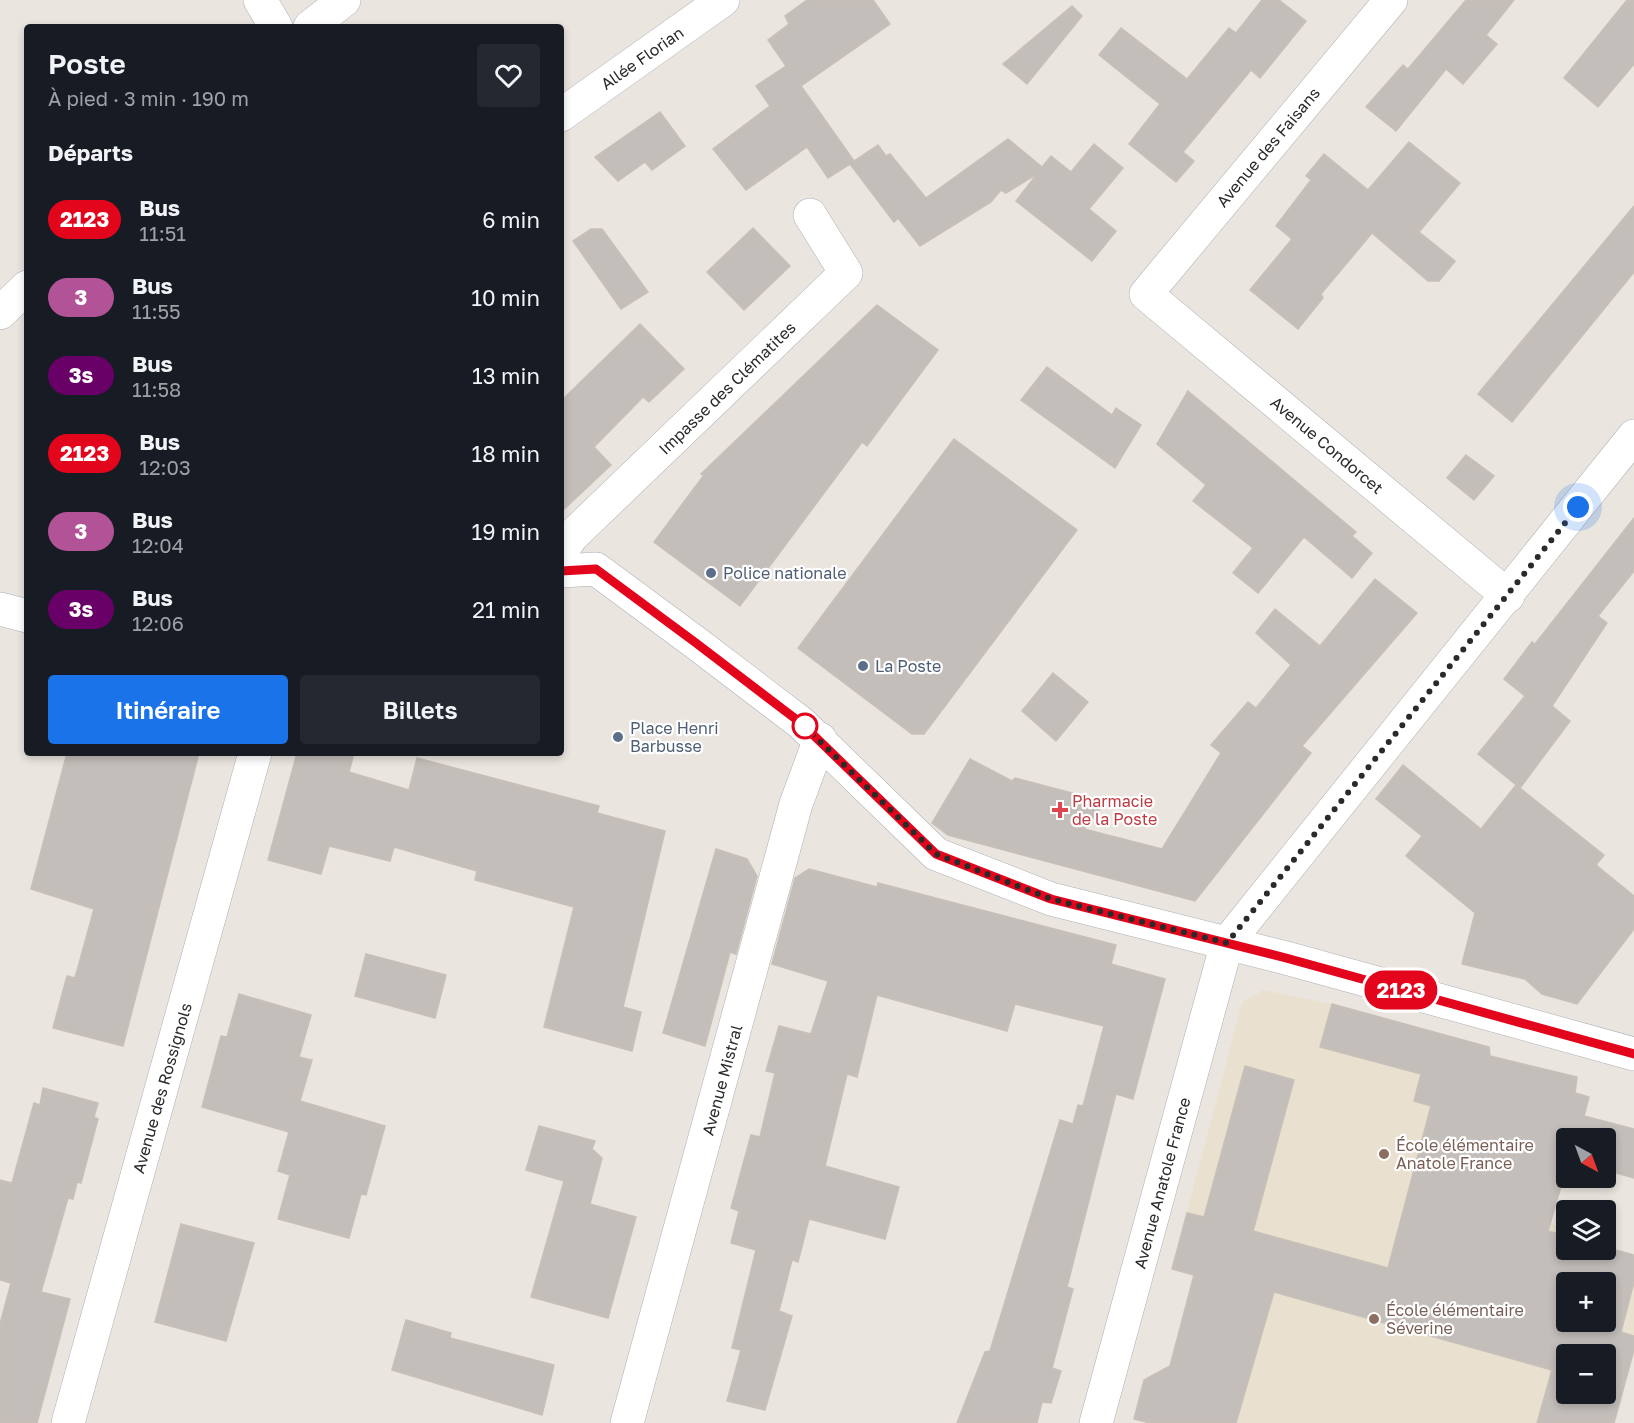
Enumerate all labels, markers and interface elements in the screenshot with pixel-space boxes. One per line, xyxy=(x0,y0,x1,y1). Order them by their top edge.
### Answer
street label: Allée Florian xyxy=(597,22,687,94)
button: heart xyxy=(477,44,540,107)
text: Poste xyxy=(48,47,126,80)
street label: Avenue des Faisans xyxy=(1212,83,1324,211)
text: À pied · 3 min · 190 m xyxy=(48,86,249,110)
text: Départs xyxy=(48,139,133,166)
text: Bus xyxy=(139,194,180,221)
text: 2123 xyxy=(60,206,109,232)
text: 6 min xyxy=(482,206,540,233)
text: 11:51 xyxy=(139,221,186,245)
text: Bus xyxy=(132,272,173,299)
text: 3 xyxy=(75,284,87,310)
text: 10 min xyxy=(471,284,540,311)
text: 11:55 xyxy=(132,299,181,323)
street label: Impasse des Clématites xyxy=(654,317,800,459)
text: Bus xyxy=(132,350,173,377)
text: 3s xyxy=(69,362,93,388)
text: 13 min xyxy=(472,362,540,389)
text: 11:58 xyxy=(132,377,181,401)
street label: Avenue Condorcet xyxy=(1267,392,1387,498)
text: Bus xyxy=(139,428,180,455)
text: 2123 xyxy=(60,440,109,466)
text: 18 min xyxy=(472,440,540,467)
text: 12:03 xyxy=(139,455,191,479)
your location xyxy=(1563,492,1593,522)
text: Bus xyxy=(132,506,173,533)
text: 3 xyxy=(75,518,87,544)
text: 19 min xyxy=(472,518,540,545)
text: 12:04 xyxy=(132,533,184,557)
place label: Police nationale xyxy=(723,563,846,583)
marker: Police nationale xyxy=(704,566,718,580)
text: Bus xyxy=(132,584,173,611)
text: 3s xyxy=(69,596,93,622)
text: 21 min xyxy=(472,596,540,623)
text: 12:06 xyxy=(132,611,184,635)
place label: La Poste xyxy=(875,656,941,676)
marker: La Poste xyxy=(856,659,870,673)
button: Itinéraire xyxy=(48,675,288,744)
button: Billets xyxy=(300,675,540,744)
unlabelled marker xyxy=(792,713,818,739)
place label: Place Henri Barbusse xyxy=(630,718,718,756)
marker: Place Henri Barbusse xyxy=(611,730,625,744)
place label: Pharmacie de la Poste xyxy=(1072,791,1157,829)
marker: Pharmacie de la Poste xyxy=(1053,803,1067,817)
line badge: 2123 xyxy=(1359,970,1443,1010)
text: 2123 xyxy=(1376,977,1426,1003)
street label: Avenue des Rossignols xyxy=(128,1000,196,1176)
street label: Avenue Mistral xyxy=(698,1023,746,1137)
street label: Avenue Anatole France xyxy=(1129,1095,1195,1271)
north arrow xyxy=(1556,1128,1616,1188)
map controls xyxy=(1556,1128,1616,1404)
place label: École élémentaire Anatole France xyxy=(1396,1135,1534,1173)
marker: École élémentaire Anatole France xyxy=(1377,1147,1391,1161)
button: layers xyxy=(1556,1200,1616,1260)
button: + xyxy=(1556,1272,1616,1332)
place label: École élémentaire Séverine xyxy=(1386,1300,1524,1338)
marker: École élémentaire Séverine xyxy=(1367,1312,1381,1326)
button: − xyxy=(1556,1344,1616,1404)

